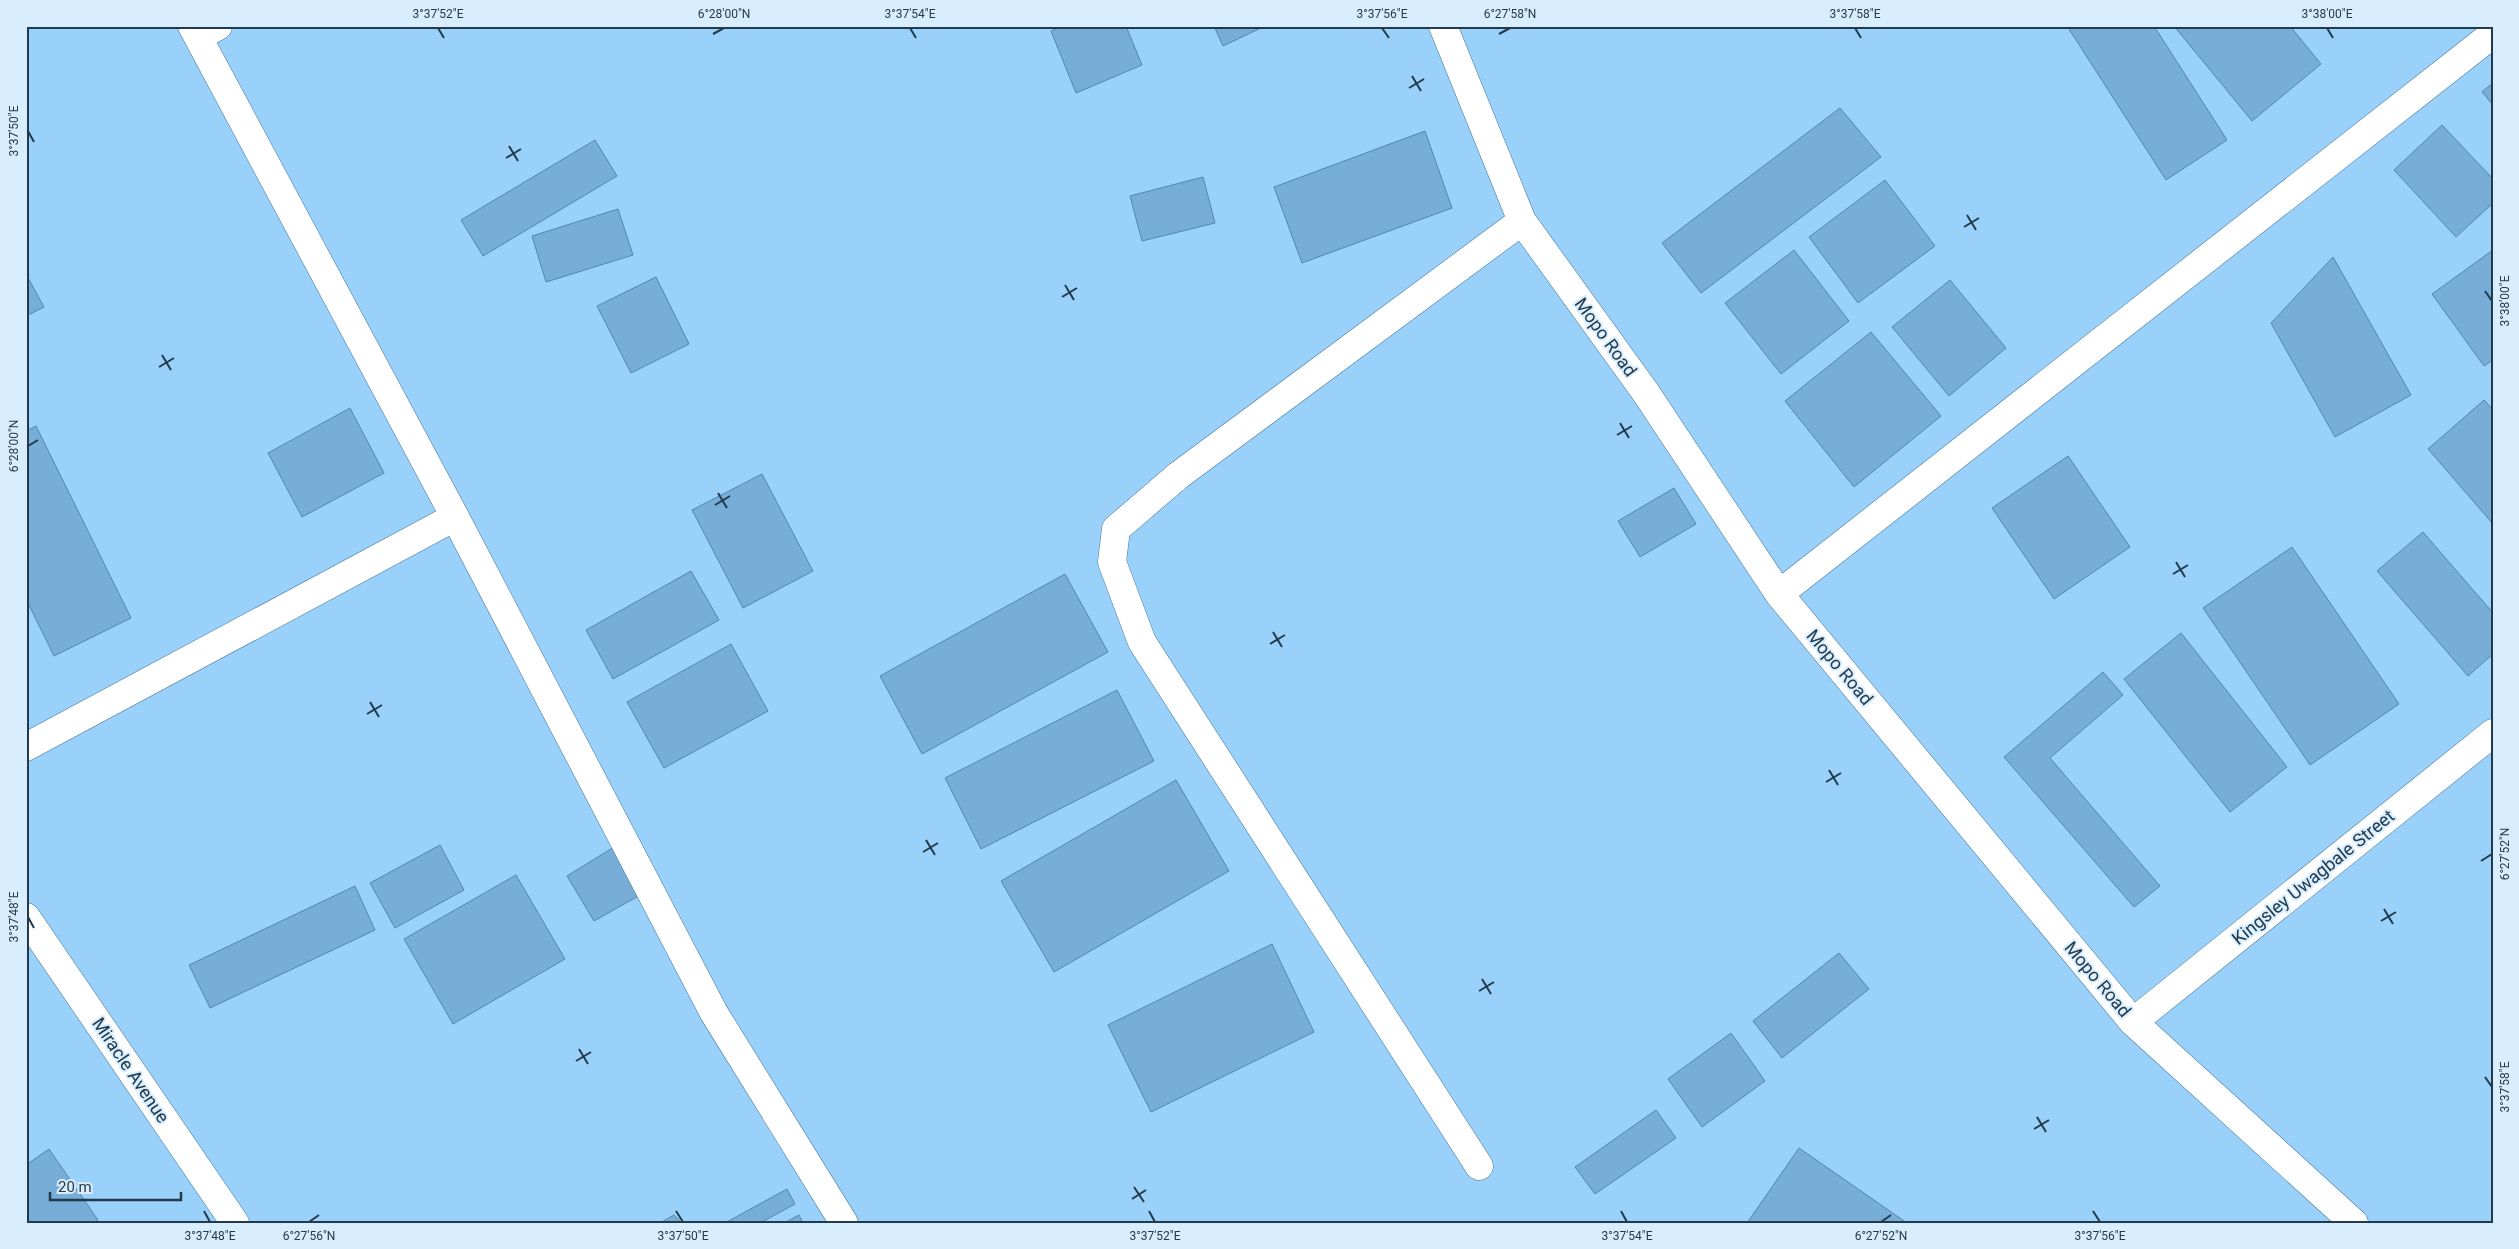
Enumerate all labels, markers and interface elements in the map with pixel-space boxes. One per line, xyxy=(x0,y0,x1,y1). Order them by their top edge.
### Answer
text: 3°37'52"E xyxy=(413,7,464,21)
text: 6°28'00"N xyxy=(698,7,750,21)
text: 3°37'54"E xyxy=(885,7,936,21)
text: 3°37'56"E xyxy=(1357,7,1408,21)
text: 6°27'58"N xyxy=(1484,7,1536,21)
text: 3°37'58"E xyxy=(1830,7,1881,21)
text: 3°38'00"E xyxy=(2302,7,2353,21)
text: 3°37'50"E xyxy=(7,105,21,156)
text: 3°38'00"E xyxy=(2498,275,2512,326)
street label: Mopo Road xyxy=(1570,294,1642,380)
text: 6°28'00"N xyxy=(7,420,21,472)
street label: Mopo Road xyxy=(1802,625,1878,709)
street label: Kingsley Uwagbale Street xyxy=(2228,805,2398,949)
text: 6°27'52"N xyxy=(2498,828,2512,880)
text: 3°37'48"E xyxy=(7,891,21,942)
street label: Mopo Road xyxy=(2060,937,2136,1021)
street label: Miracle Avenue xyxy=(88,1013,174,1127)
text: 3°37'58"E xyxy=(2498,1061,2512,1112)
scale bar xyxy=(50,1169,181,1201)
text: 20 m xyxy=(58,1178,92,1196)
text: 3°37'48"E xyxy=(185,1229,236,1243)
text: 6°27'56"N xyxy=(283,1229,335,1243)
text: 3°37'50"E xyxy=(658,1229,709,1243)
text: 3°37'52"E xyxy=(1130,1229,1181,1243)
text: 3°37'54"E xyxy=(1602,1229,1653,1243)
text: 6°27'52"N xyxy=(1855,1229,1907,1243)
text: 3°37'56"E xyxy=(2075,1229,2126,1243)

